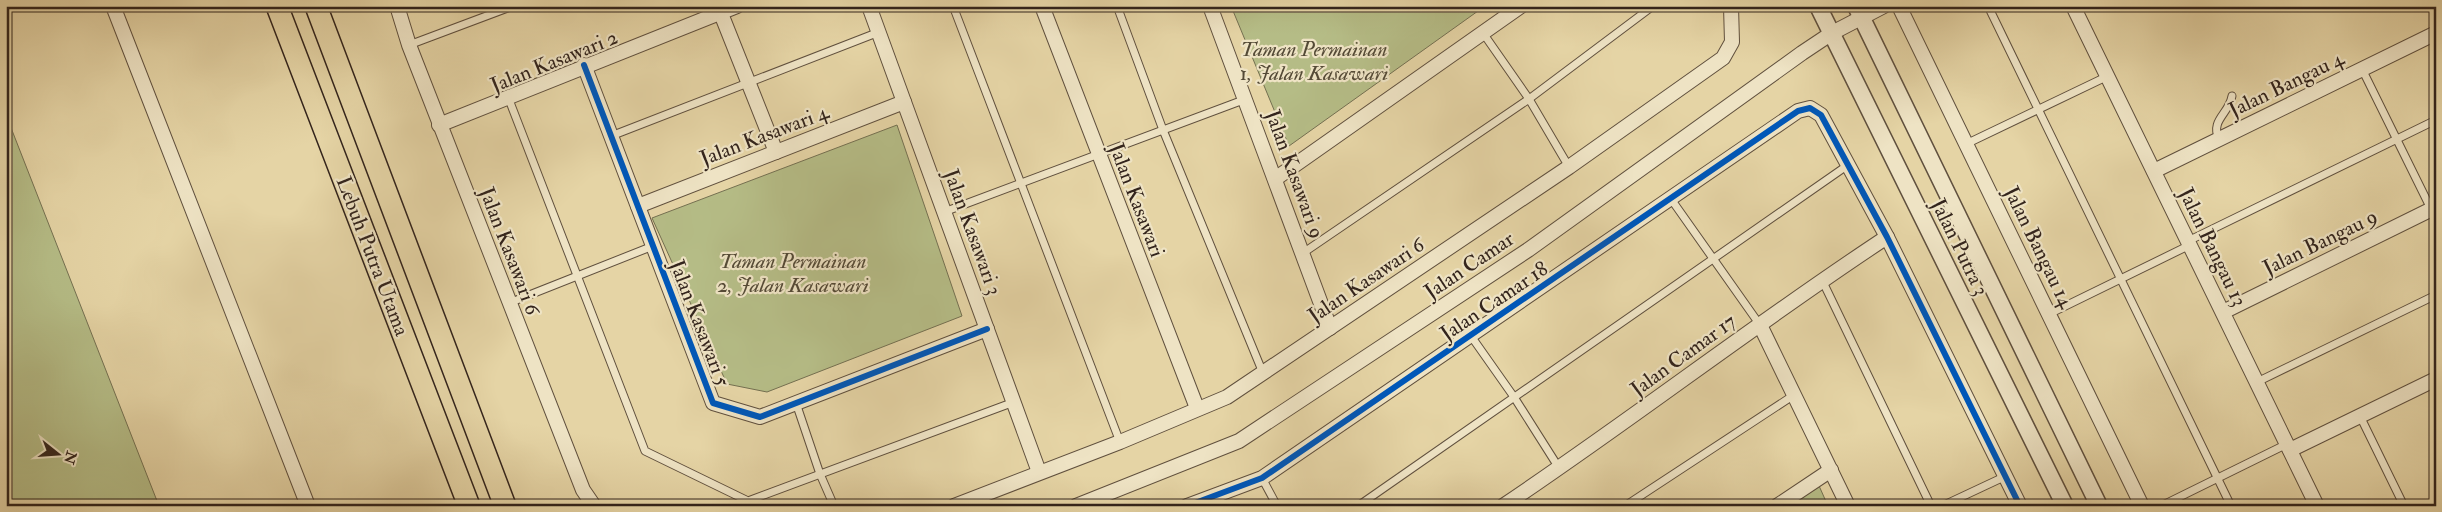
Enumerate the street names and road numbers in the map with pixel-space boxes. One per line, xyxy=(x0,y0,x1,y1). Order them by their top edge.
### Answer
street label: Jalan Kasawari 2 xyxy=(486,24,622,100)
street label: Jalan Bangau 4 xyxy=(2223,44,2350,124)
street label: Jalan Kasawari 4 xyxy=(695,98,834,173)
street label: Jalan Kasawari 9 xyxy=(1258,105,1330,242)
street label: Jalan Kasawari xyxy=(1102,138,1171,261)
street label: Jalan Kasawari 3 xyxy=(937,164,1008,299)
street label: Lebuh Putra Utama xyxy=(330,173,416,340)
street label: Jalan Bangau 14 xyxy=(1997,181,2080,314)
street label: Jalan Kasawari 6 xyxy=(472,182,547,320)
street label: Jalan Bangau 13 xyxy=(2172,182,2253,311)
street label: Jalan Putra 3 xyxy=(1924,193,1995,300)
street label: Jalan Bangau 9 xyxy=(2258,203,2382,282)
street label: Jalan Camar xyxy=(1418,225,1520,306)
street label: Jalan Kasawari 6 xyxy=(1302,231,1431,330)
street label: Jalan Kasawari 5 xyxy=(663,255,736,391)
street label: Jalan Camar 18 xyxy=(1434,255,1554,348)
street label: Jalan Camar 17 xyxy=(1624,308,1742,403)

